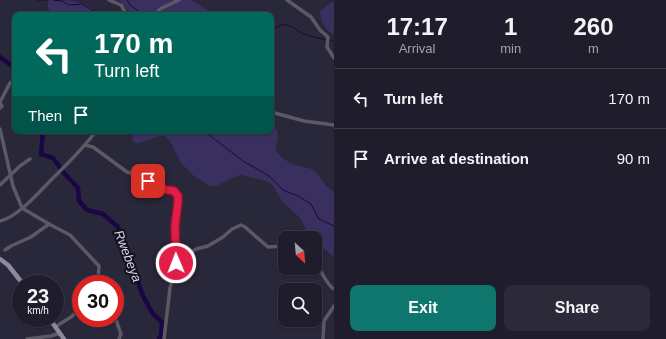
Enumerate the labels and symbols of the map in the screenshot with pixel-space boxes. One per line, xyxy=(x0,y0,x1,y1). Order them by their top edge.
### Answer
pin xyxy=(131,164,165,198)
water label: Rwebeya xyxy=(111,228,145,284)
north arrow xyxy=(278,231,322,275)
position arrow xyxy=(155,242,197,284)
speed limit sign: 30 xyxy=(72,275,124,327)

